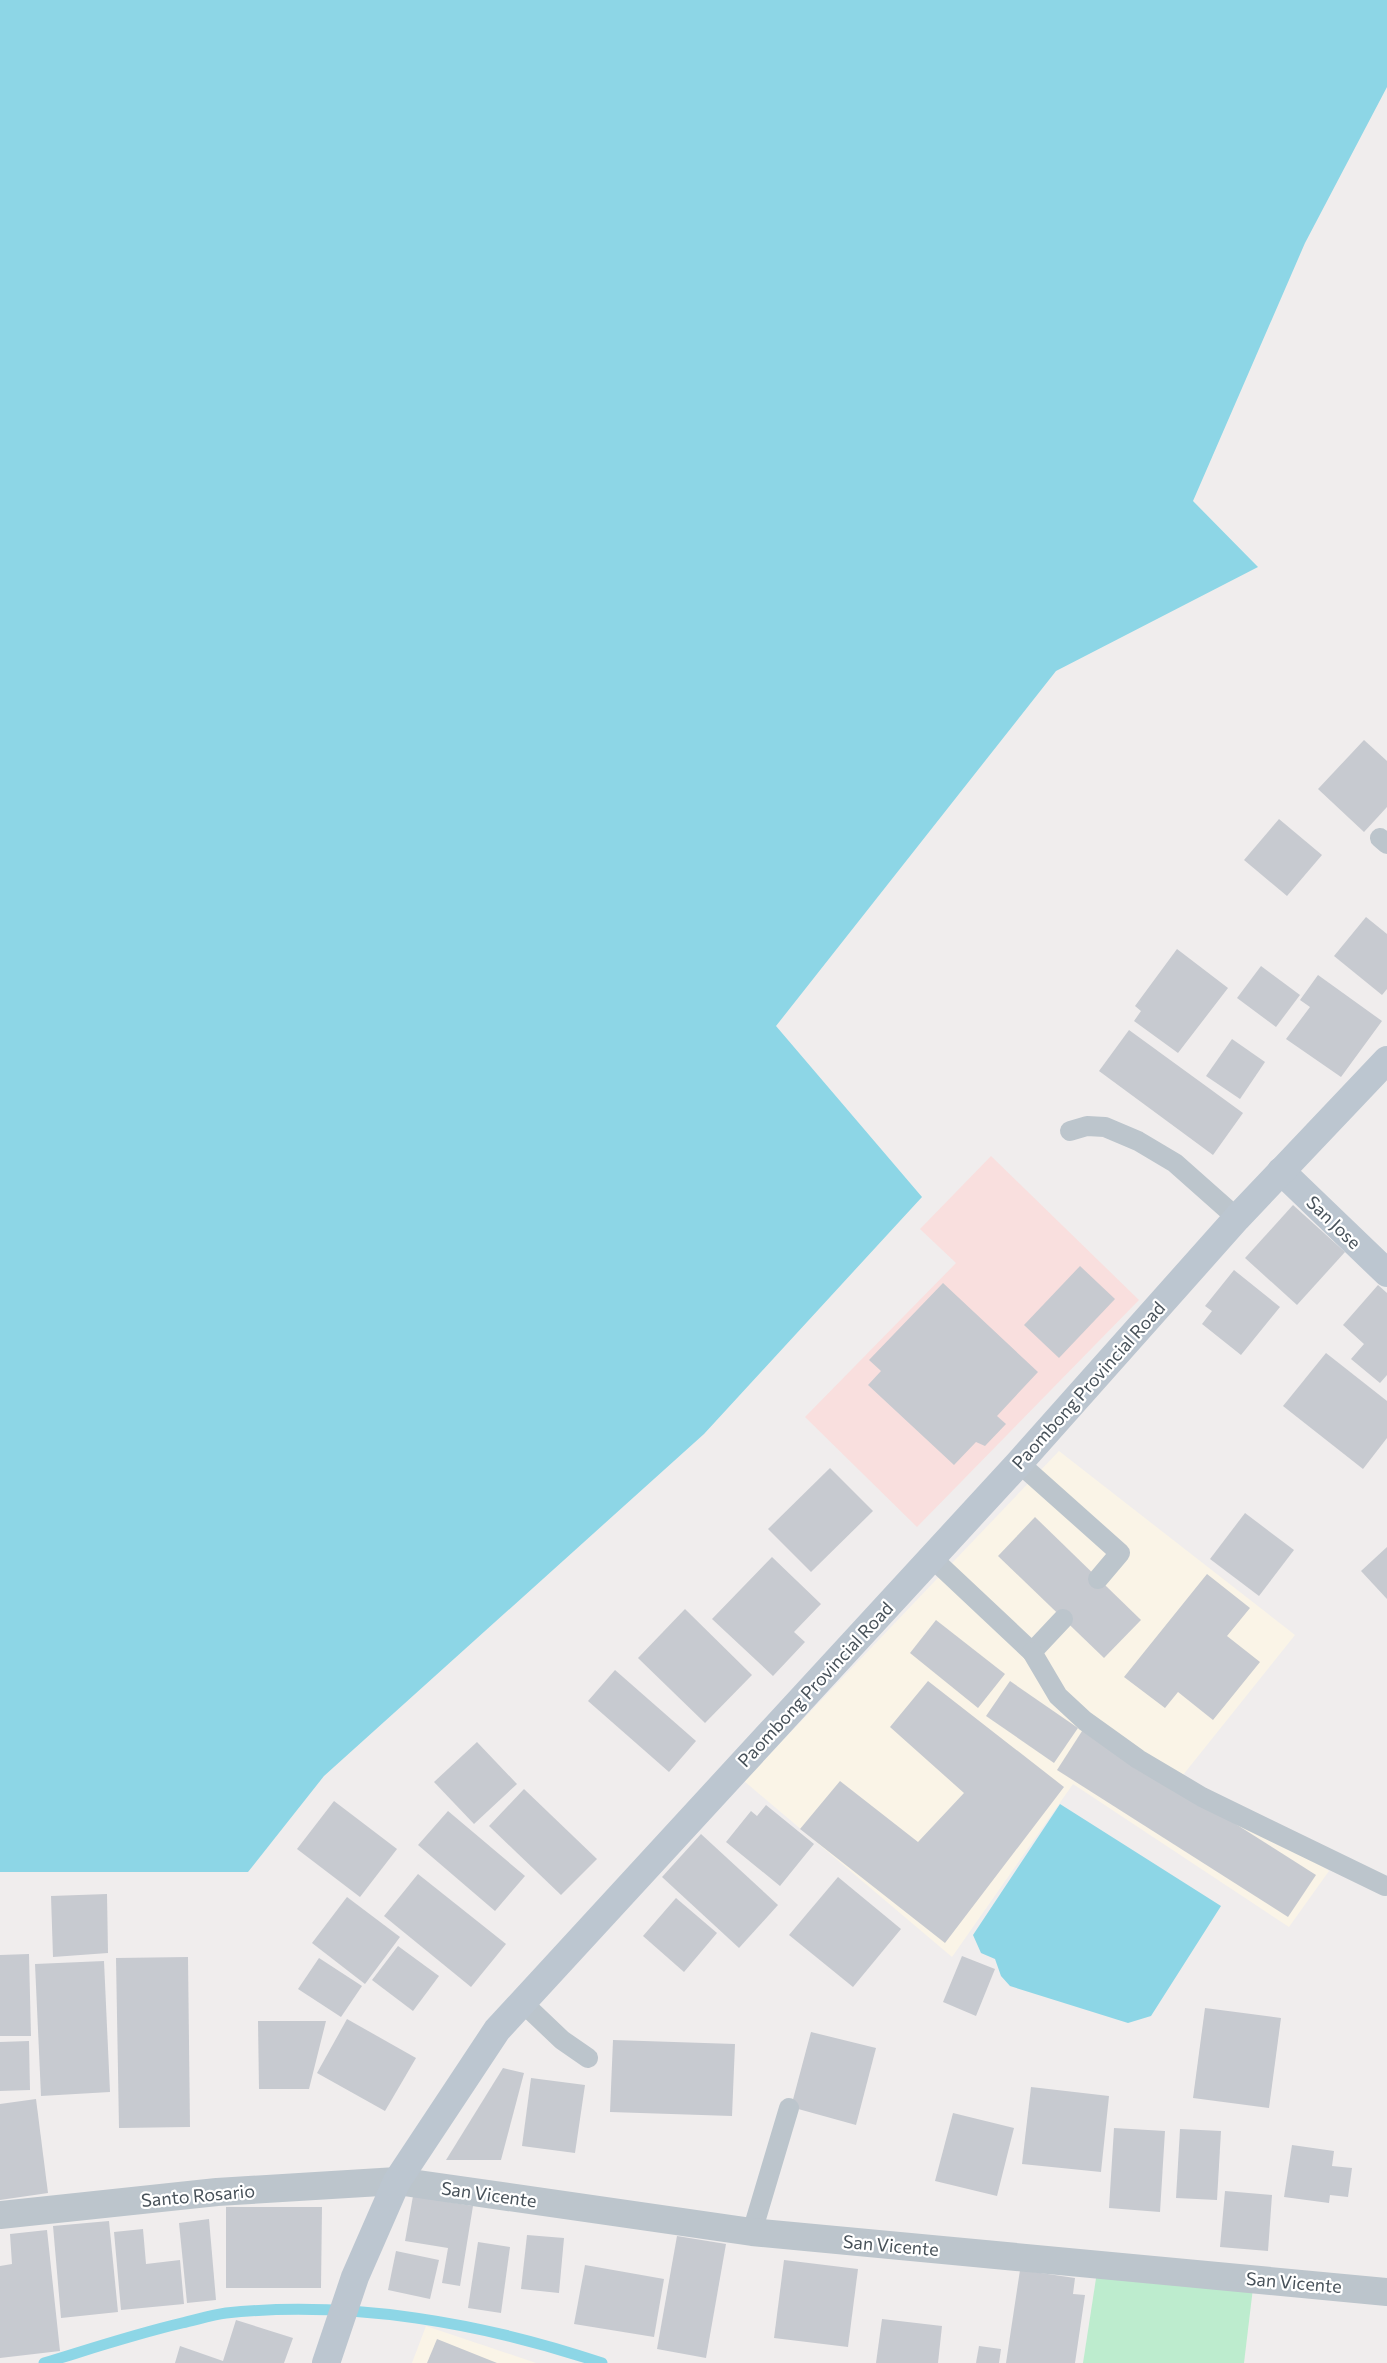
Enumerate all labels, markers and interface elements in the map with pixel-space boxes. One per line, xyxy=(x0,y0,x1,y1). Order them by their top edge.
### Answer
street label: San Jose xyxy=(1302,1191,1366,1253)
street label: Paombong Provincial Road xyxy=(1007,1297,1169,1473)
street label: Paombong Provincial Road xyxy=(733,1597,897,1771)
street label: San Vicente xyxy=(440,2176,538,2212)
street label: Santo Rosario xyxy=(140,2179,256,2211)
street label: San Vicente xyxy=(842,2230,940,2260)
street label: San Vicente xyxy=(1245,2267,1343,2297)

